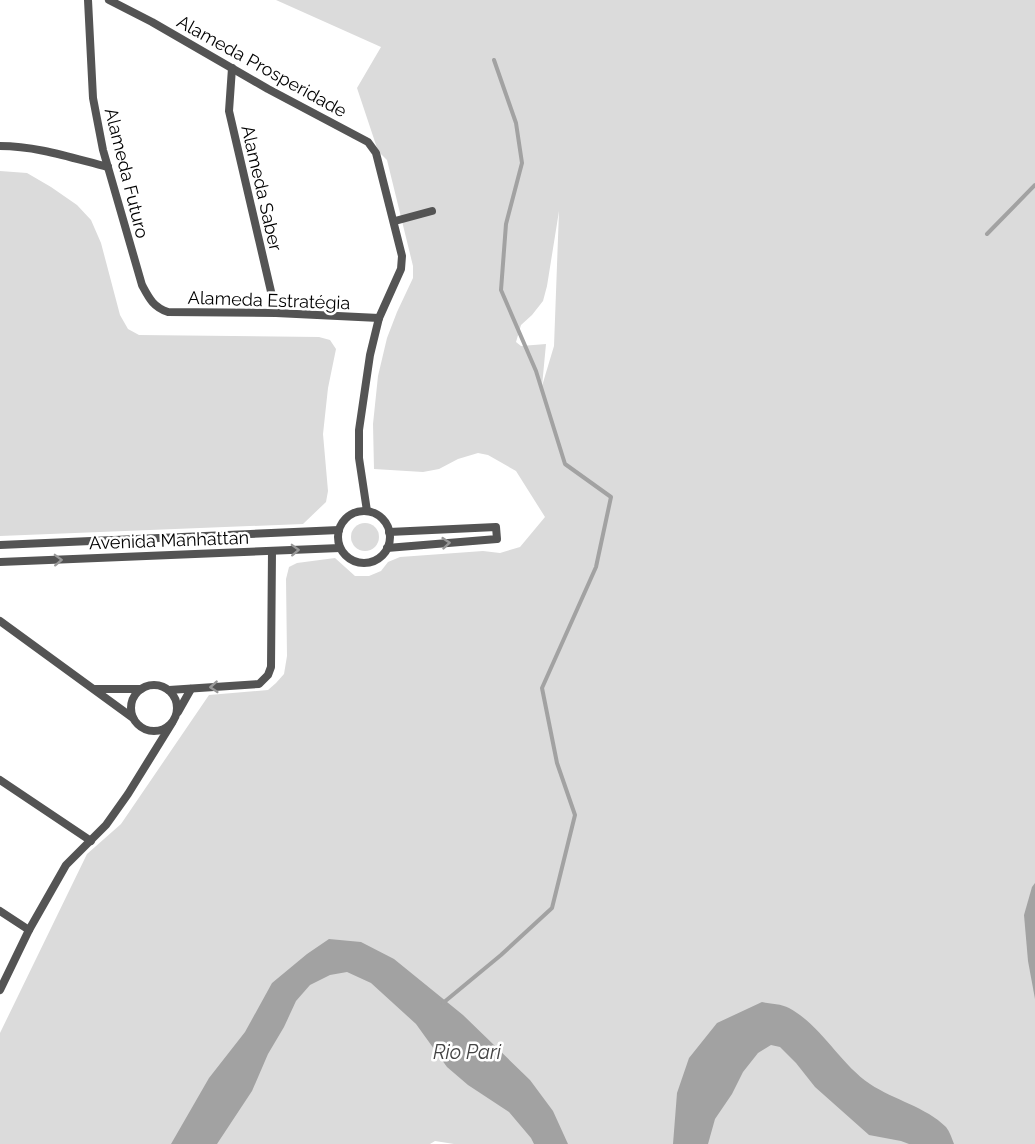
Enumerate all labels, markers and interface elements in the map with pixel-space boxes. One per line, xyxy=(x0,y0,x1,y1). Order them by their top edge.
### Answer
street label: Alameda Prosperidade xyxy=(173,11,351,122)
street label: Alameda Futuro xyxy=(101,106,153,241)
street label: Alameda Saber xyxy=(237,123,287,254)
street label: Alameda Estratégia xyxy=(187,287,351,313)
street label: Avenida Manhattan xyxy=(89,527,249,553)
one-way arrow xyxy=(441,537,450,550)
one-way arrow xyxy=(291,543,300,556)
one-way arrow xyxy=(54,553,63,566)
one-way arrow xyxy=(209,681,218,694)
water label: Rio Pari xyxy=(433,1040,502,1064)

